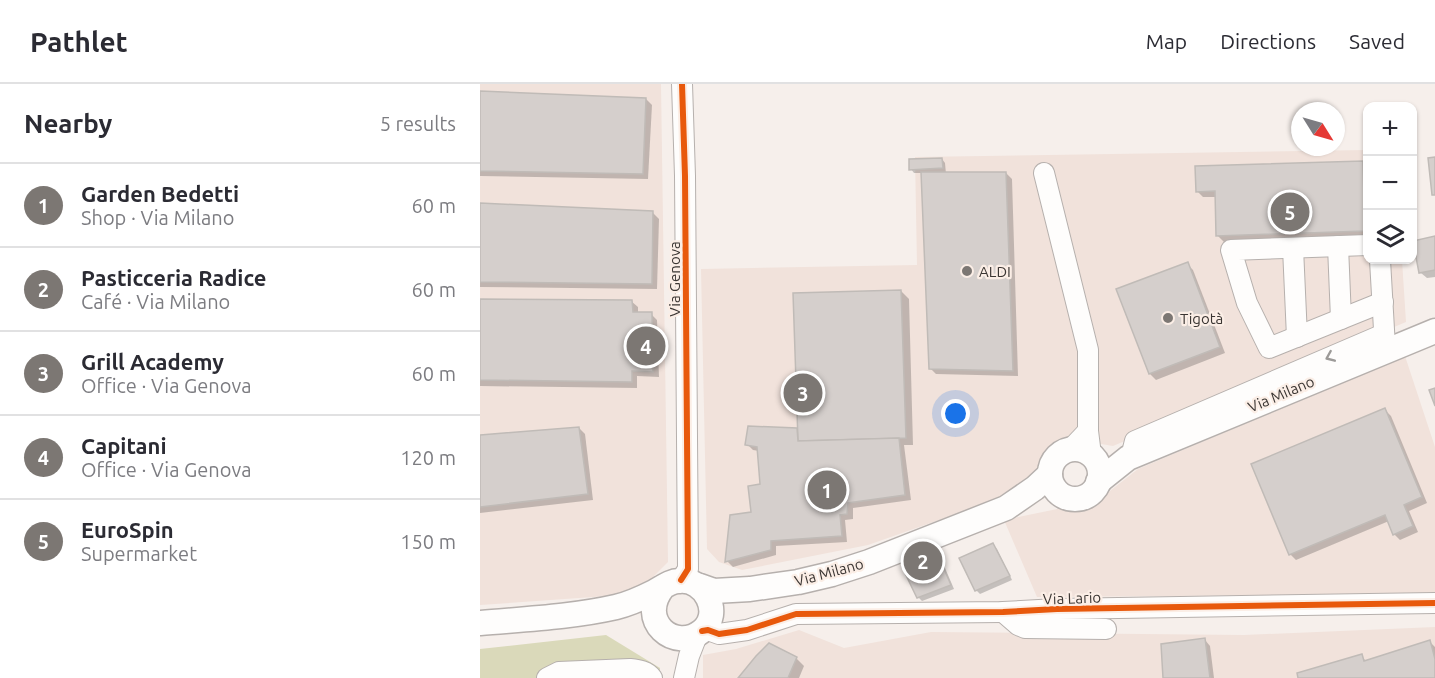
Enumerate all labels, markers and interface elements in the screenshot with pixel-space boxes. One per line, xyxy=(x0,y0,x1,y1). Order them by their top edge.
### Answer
text: Pathlet xyxy=(30,26,128,57)
text: Map xyxy=(1146,29,1187,53)
text: Directions xyxy=(1220,29,1316,53)
text: Saved xyxy=(1349,29,1405,53)
north arrow xyxy=(1291,102,1345,156)
map controls xyxy=(1363,102,1417,264)
button: + xyxy=(1363,102,1417,156)
text: Nearby xyxy=(24,109,112,138)
text: 5 results xyxy=(380,112,456,135)
button: − xyxy=(1363,156,1417,210)
text: Garden Bedetti xyxy=(81,181,239,206)
pin: 5 xyxy=(1270,190,1310,234)
text: 1 xyxy=(38,194,49,217)
text: 60 m xyxy=(412,194,456,217)
text: Shop · Via Milano xyxy=(81,206,234,229)
button: layers xyxy=(1363,210,1417,264)
street label: Via Genova xyxy=(666,241,683,317)
place label: ALDI xyxy=(979,263,1011,280)
marker: ALDI xyxy=(960,264,974,278)
text: Pasticceria Radice xyxy=(81,265,267,290)
text: 2 xyxy=(38,278,49,301)
text: 60 m xyxy=(412,278,456,301)
text: Café · Via Milano xyxy=(81,290,230,313)
place label: Tigotà xyxy=(1180,310,1223,327)
marker: Tigotà xyxy=(1161,311,1175,325)
pin: 4 xyxy=(626,324,666,368)
text: Grill Academy xyxy=(81,349,224,374)
one-way arrow xyxy=(1326,350,1337,362)
text: 3 xyxy=(38,362,49,385)
text: 60 m xyxy=(412,362,456,385)
pin: 3 xyxy=(784,370,822,416)
street label: Via Milano xyxy=(1245,372,1317,416)
text: Office · Via Genova xyxy=(81,374,251,397)
your location xyxy=(941,399,970,428)
text: Capitani xyxy=(81,433,167,458)
text: 4 xyxy=(38,446,49,469)
text: 120 m xyxy=(400,446,456,469)
text: Office · Via Genova xyxy=(81,458,251,481)
pin: 1 xyxy=(808,468,846,512)
text: EuroSpin xyxy=(81,517,174,542)
text: 5 xyxy=(38,530,49,553)
text: 150 m xyxy=(400,530,456,553)
pin: 2 xyxy=(904,538,942,584)
text: Supermarket xyxy=(81,542,197,565)
street label: Via Milano xyxy=(793,555,865,589)
street label: Via Lario xyxy=(1043,588,1101,608)

